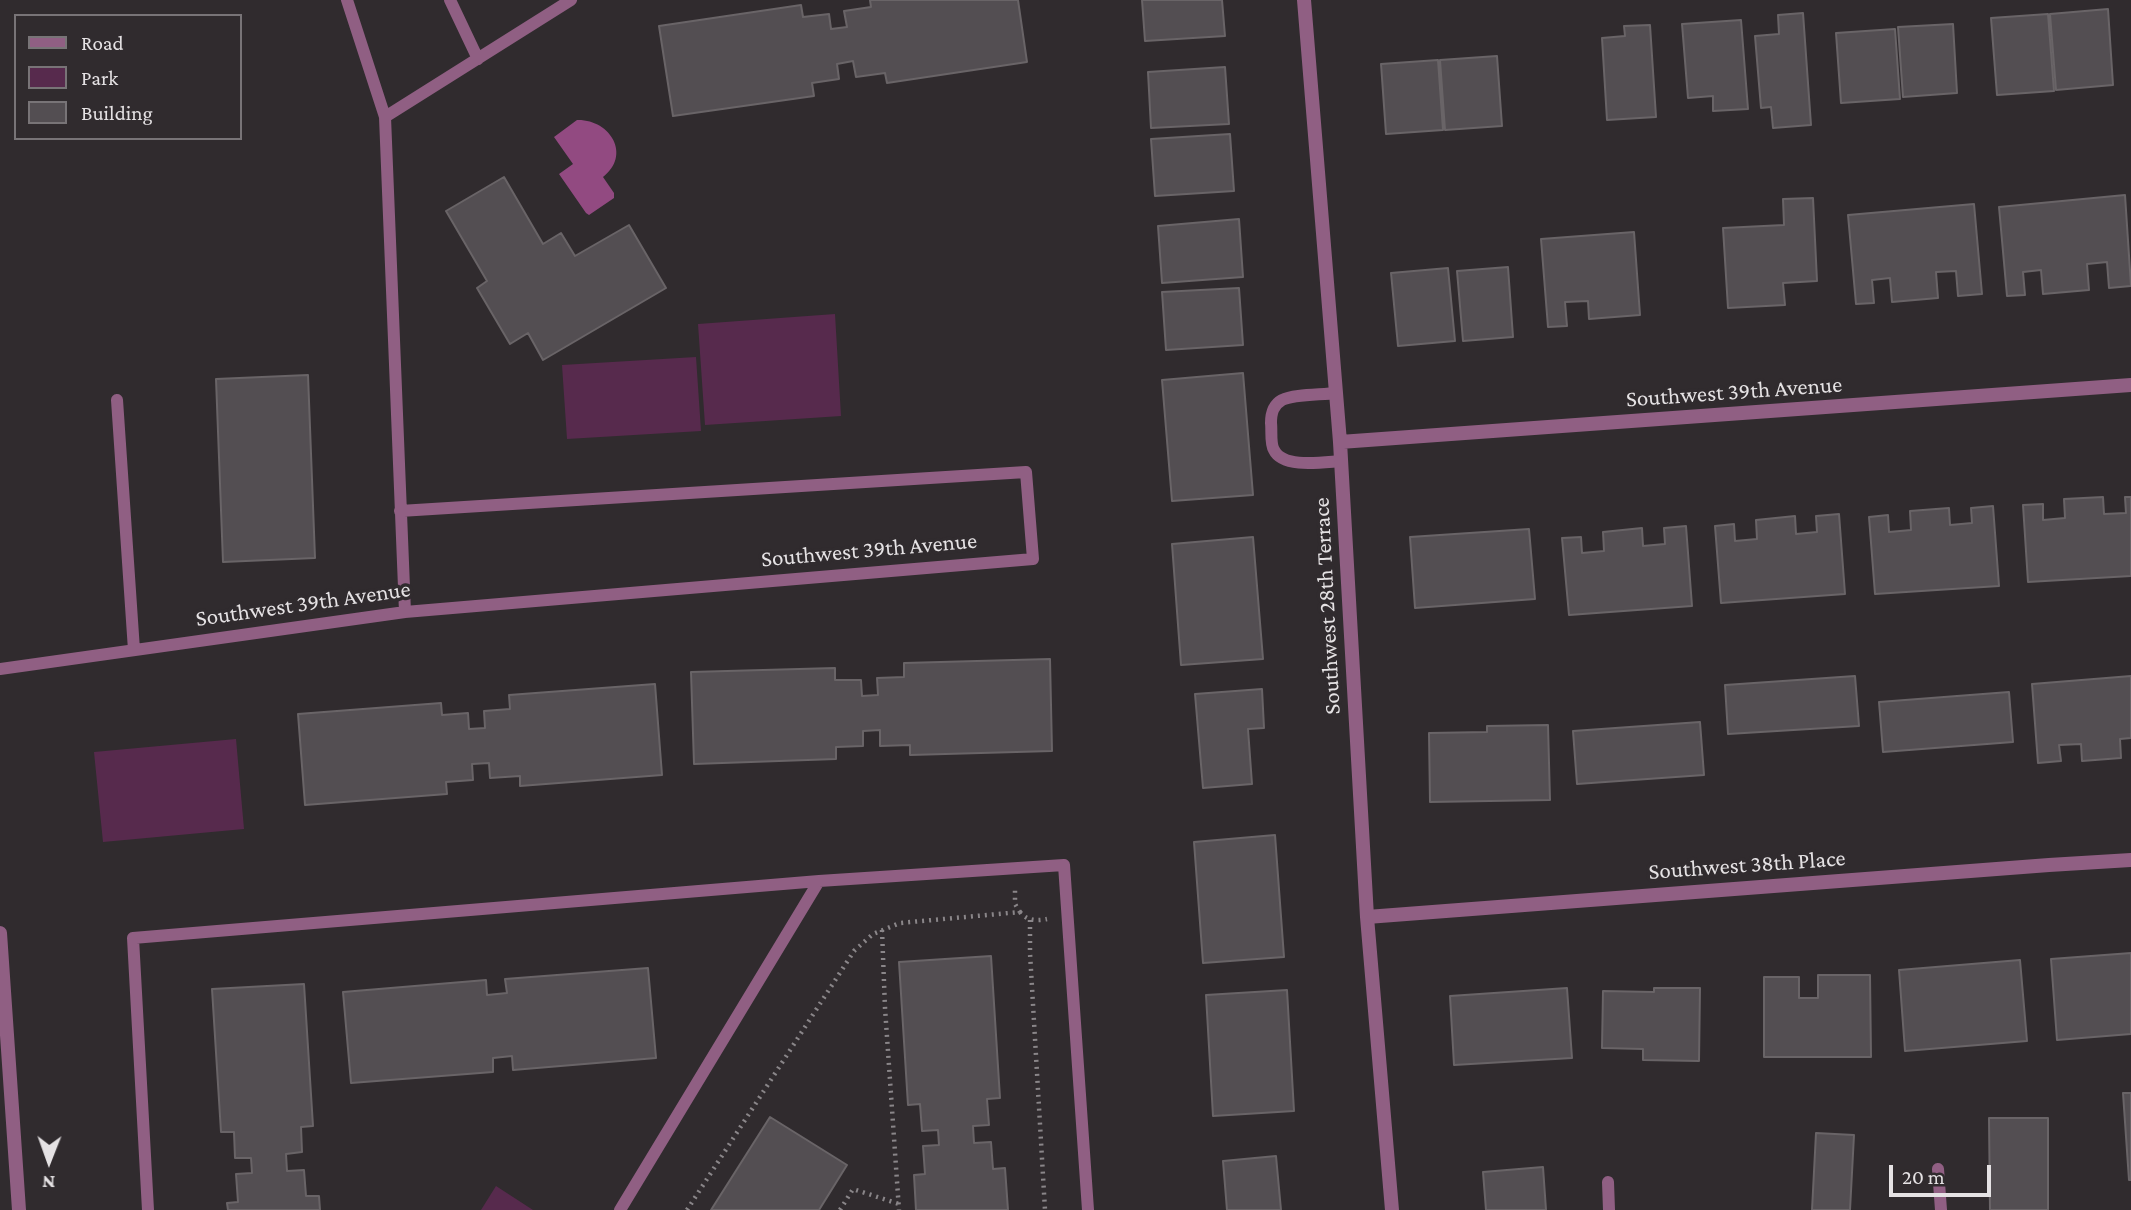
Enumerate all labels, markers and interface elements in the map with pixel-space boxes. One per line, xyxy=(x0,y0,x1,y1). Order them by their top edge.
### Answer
legend xyxy=(14,14,242,140)
text: Road xyxy=(81,31,124,55)
text: Park xyxy=(81,66,118,90)
text: Building xyxy=(81,101,153,125)
street label: Southwest 39th Avenue xyxy=(1625,371,1843,413)
street label: Southwest 28th Terrace xyxy=(1308,497,1346,715)
street label: Southwest 39th Avenue xyxy=(760,527,978,573)
street label: Southwest 39th Avenue xyxy=(194,575,412,633)
street label: Southwest 38th Place xyxy=(1648,844,1846,886)
north arrow xyxy=(14,1126,84,1196)
scale bar xyxy=(1893,1150,1994,1194)
text: 20 m xyxy=(1902,1165,1945,1189)
text: N xyxy=(42,1172,55,1193)

